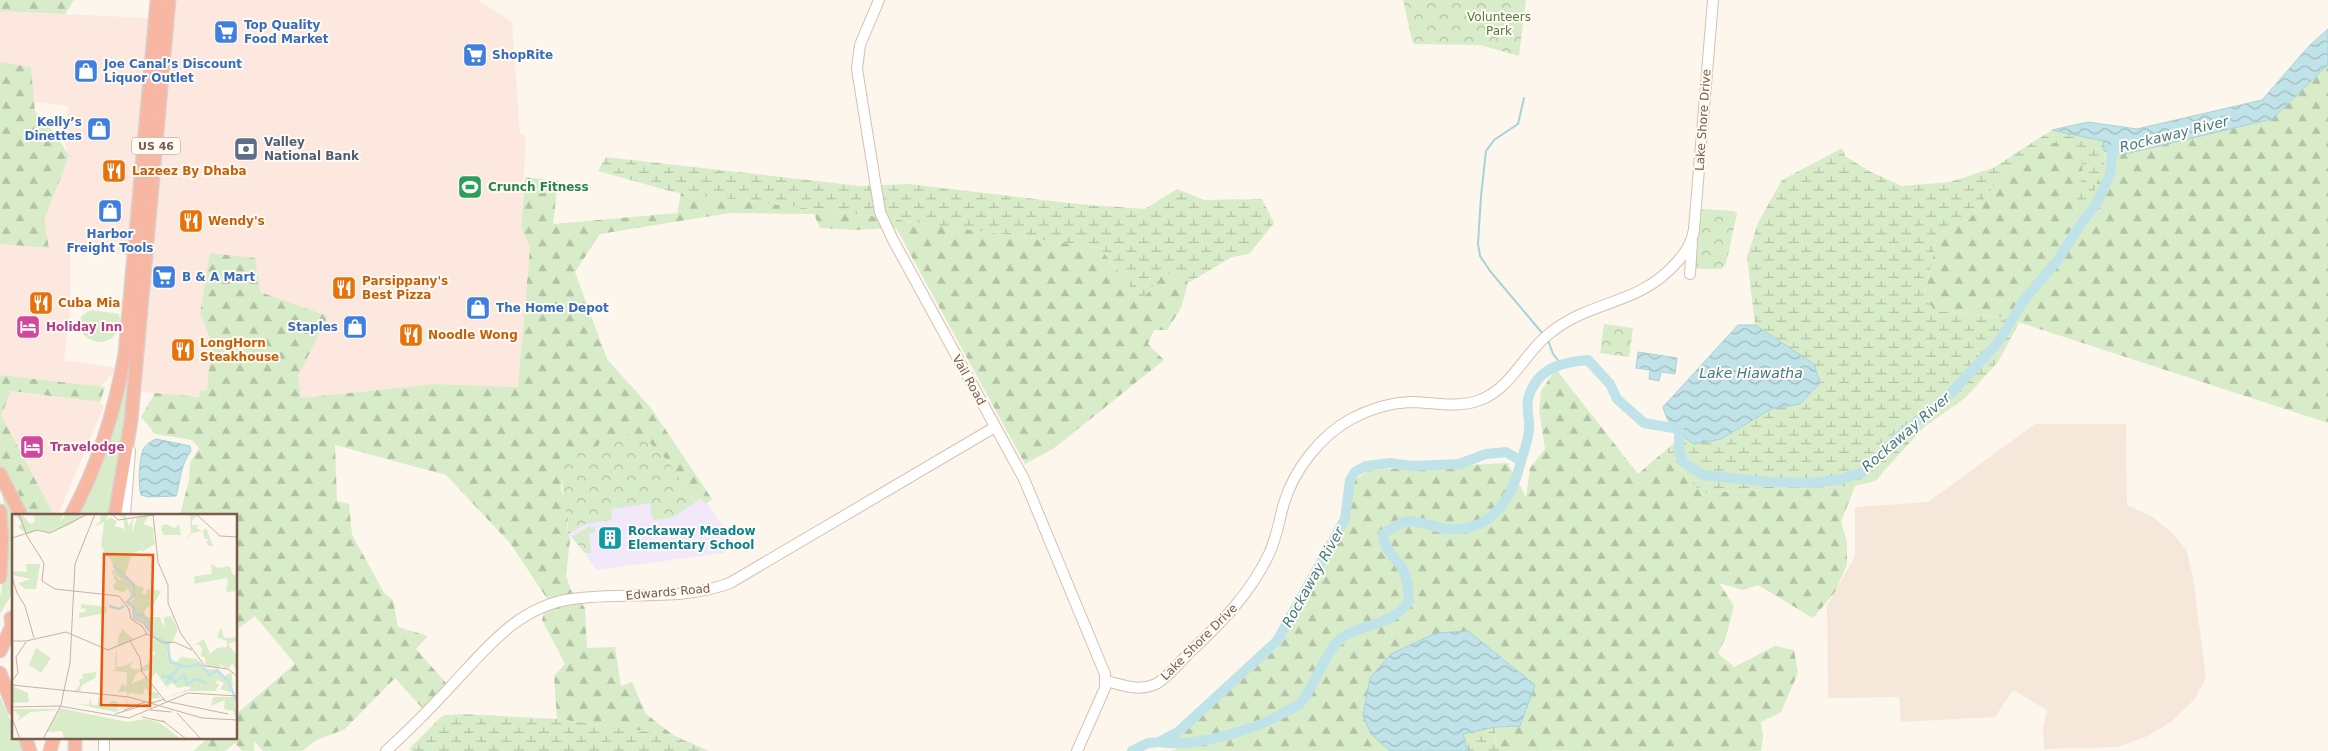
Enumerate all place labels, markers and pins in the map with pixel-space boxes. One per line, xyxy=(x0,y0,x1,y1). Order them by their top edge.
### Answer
place label: Top Quality Food Market xyxy=(244,18,329,46)
supermarket icon: Top Quality Food Market xyxy=(213,19,239,45)
supermarket icon: ShopRite xyxy=(462,42,488,68)
place label: ShopRite xyxy=(492,48,553,62)
place label: Joe Canal’s Discount Liquor Outlet xyxy=(103,57,242,85)
shop icon: Joe Canal’s Discount Liquor Outlet xyxy=(73,58,99,84)
place label: Kelly’s Dinettes xyxy=(24,115,82,143)
shop icon: Kelly’s Dinettes xyxy=(86,116,112,142)
place label: Valley National Bank xyxy=(264,135,360,163)
bank icon: Valley National Bank xyxy=(233,136,259,162)
restaurant icon: Lazeez By Dhaba xyxy=(101,158,127,184)
place label: Lazeez By Dhaba xyxy=(132,164,247,178)
sports icon: Crunch Fitness xyxy=(457,174,483,200)
place label: Crunch Fitness xyxy=(488,180,589,194)
shop icon: Harbor Freight Tools xyxy=(97,198,123,224)
restaurant icon: Wendy's xyxy=(178,208,204,234)
place label: Wendy's xyxy=(208,214,265,228)
place label: Harbor Freight Tools xyxy=(67,227,153,255)
supermarket icon: B & A Mart xyxy=(151,264,177,290)
place label: B & A Mart xyxy=(182,270,255,284)
place label: Parsippany's Best Pizza xyxy=(362,274,448,302)
restaurant icon: Parsippany's Best Pizza xyxy=(331,275,357,301)
restaurant icon: Cuba Mia xyxy=(28,290,54,316)
shop icon: The Home Depot xyxy=(465,295,491,321)
place label: Cuba Mia xyxy=(58,296,120,310)
place label: The Home Depot xyxy=(496,301,609,315)
hotel icon: Holiday Inn xyxy=(15,314,41,340)
shop icon: Staples xyxy=(342,314,368,340)
place label: Holiday Inn xyxy=(46,320,122,334)
place label: Staples xyxy=(288,320,338,334)
restaurant icon: Noodle Wong xyxy=(398,322,424,348)
place label: Noodle Wong xyxy=(428,328,518,342)
place label: LongHorn Steakhouse xyxy=(200,336,279,364)
restaurant icon: LongHorn Steakhouse xyxy=(170,337,196,363)
hotel icon: Travelodge xyxy=(19,434,45,460)
place label: Travelodge xyxy=(50,440,125,454)
place label: Rockaway Meadow Elementary School xyxy=(628,524,756,552)
building icon: Rockaway Meadow Elementary School xyxy=(597,525,623,551)

